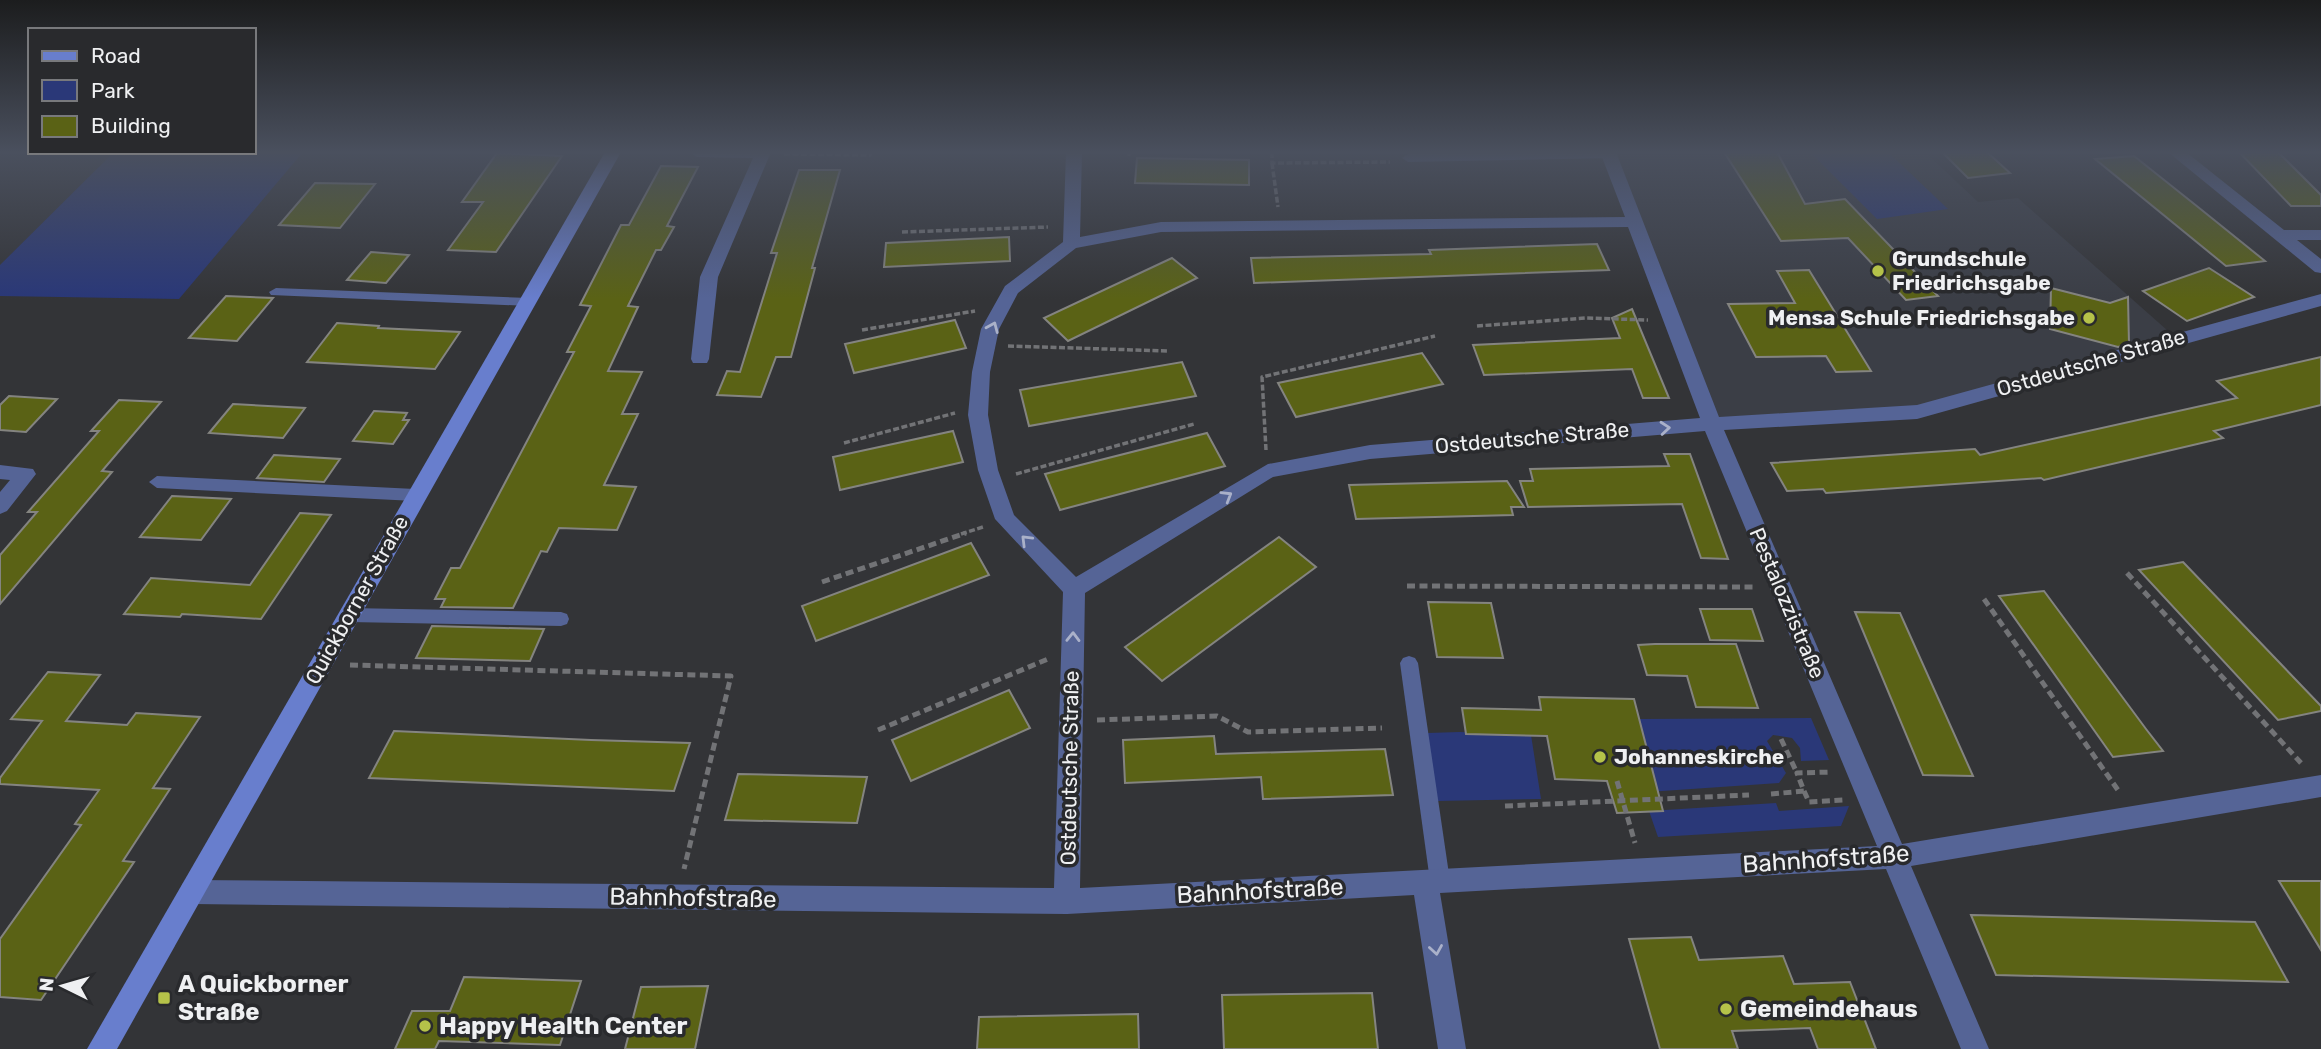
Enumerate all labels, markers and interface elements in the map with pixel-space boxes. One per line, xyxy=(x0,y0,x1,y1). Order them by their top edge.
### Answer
legend xyxy=(28,28,256,154)
text: Road xyxy=(91,43,141,68)
text: Park xyxy=(91,78,135,103)
text: Building xyxy=(91,113,171,138)
place label: Grundschule Friedrichsgabe xyxy=(1892,246,2051,295)
marker: Grundschule Friedrichsgabe xyxy=(1870,263,1886,279)
place label: Mensa Schule Friedrichsgabe xyxy=(1768,305,2075,330)
marker: Mensa Schule Friedrichsgabe xyxy=(2081,310,2097,326)
one-way arrow xyxy=(984,322,998,334)
street label: Ostdeutsche Straße xyxy=(1994,324,2188,401)
street label: Ostdeutsche Straße xyxy=(1434,417,1630,458)
one-way arrow xyxy=(1660,421,1671,436)
one-way arrow xyxy=(1219,491,1232,504)
street label: Quickborner Straße xyxy=(300,511,413,688)
street label: Pestalozzistraße xyxy=(1744,524,1831,682)
one-way arrow xyxy=(1021,536,1034,549)
one-way arrow xyxy=(1065,632,1081,642)
street label: Ostdeutsche Straße xyxy=(1055,670,1084,866)
place label: Johanneskirche xyxy=(1614,744,1784,769)
marker: Johanneskirche xyxy=(1592,749,1608,765)
street label: Bahnhofstraße xyxy=(1742,839,1910,879)
street label: Bahnhofstraße xyxy=(1176,873,1344,909)
street label: Bahnhofstraße xyxy=(609,883,777,913)
one-way arrow xyxy=(1428,944,1443,955)
north arrow xyxy=(28,951,98,1021)
place label: A Quickborner Straße xyxy=(178,970,349,1026)
text: N xyxy=(35,977,59,992)
marker: A Quickborner Straße xyxy=(156,990,172,1006)
place label: Gemeindehaus xyxy=(1740,995,1918,1023)
marker: Gemeindehaus xyxy=(1718,1001,1734,1017)
place label: Happy Health Center xyxy=(439,1012,688,1040)
marker: Happy Health Center xyxy=(417,1018,433,1034)

